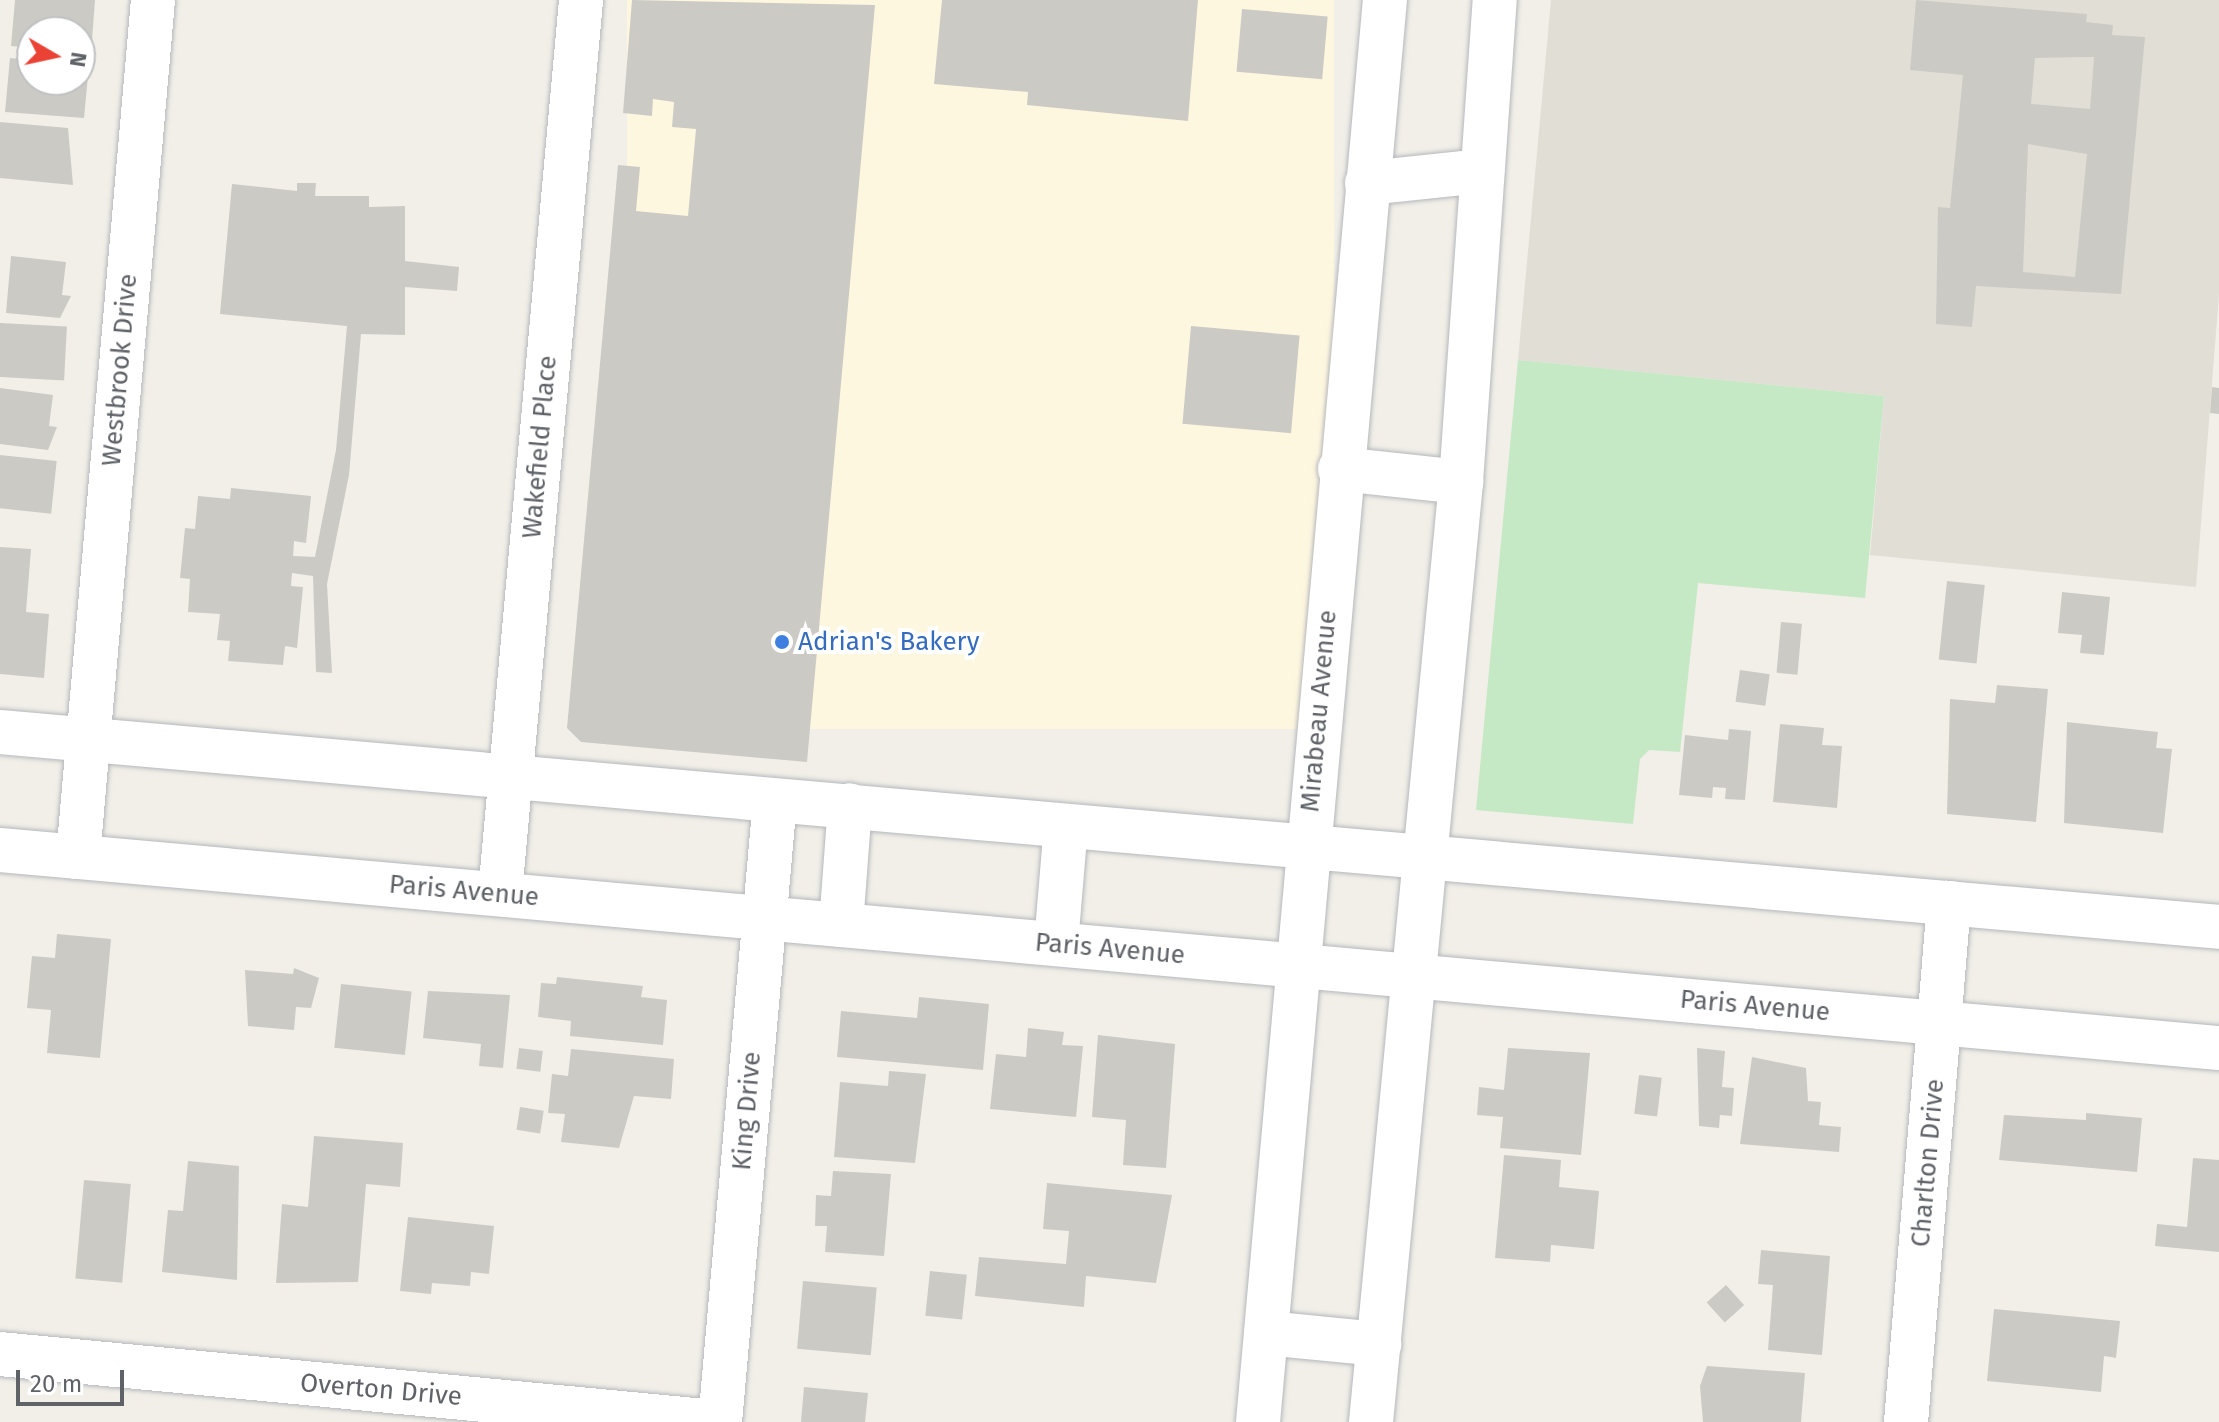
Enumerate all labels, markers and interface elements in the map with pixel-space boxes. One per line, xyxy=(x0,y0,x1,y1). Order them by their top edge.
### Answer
north arrow xyxy=(16,16,96,96)
text: N xyxy=(64,50,93,69)
street label: Westbrook Drive xyxy=(96,272,144,468)
street label: Wakefield Place xyxy=(516,354,564,540)
street label: Mirabeau Avenue xyxy=(1295,609,1343,813)
place label: Adrian's Bakery xyxy=(798,626,979,658)
marker: Adrian's Bakery xyxy=(773,633,791,651)
street label: Paris Avenue xyxy=(388,869,540,913)
street label: Paris Avenue xyxy=(1034,927,1186,971)
street label: Paris Avenue xyxy=(1679,984,1831,1028)
street label: King Drive xyxy=(726,1050,768,1172)
street label: Charlton Drive xyxy=(1905,1078,1951,1248)
scale bar xyxy=(20,1354,128,1404)
street label: Overton Drive xyxy=(299,1367,463,1413)
text: 20 m xyxy=(30,1370,82,1398)

